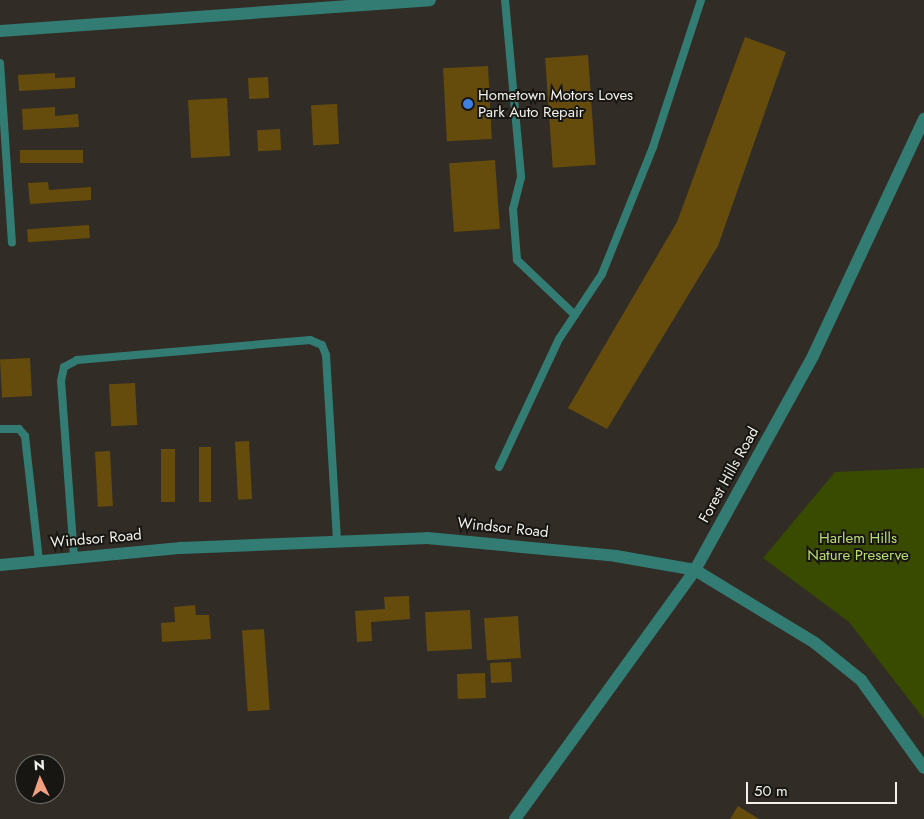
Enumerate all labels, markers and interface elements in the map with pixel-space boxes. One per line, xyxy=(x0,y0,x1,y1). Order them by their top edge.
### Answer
place label: Hometown Motors Loves Park Auto Repair xyxy=(478,86,633,121)
marker: Hometown Motors Loves Park Auto Repair xyxy=(462,98,474,110)
street label: Forest Hills Road xyxy=(695,424,763,526)
street label: Windsor Road xyxy=(457,514,549,542)
street label: Windsor Road xyxy=(50,526,142,552)
park label: Harlem Hills Nature Preserve xyxy=(807,529,909,564)
north arrow xyxy=(15,754,65,804)
text: N xyxy=(33,755,45,775)
scale bar xyxy=(749,772,900,804)
text: 50 m xyxy=(754,780,788,802)

